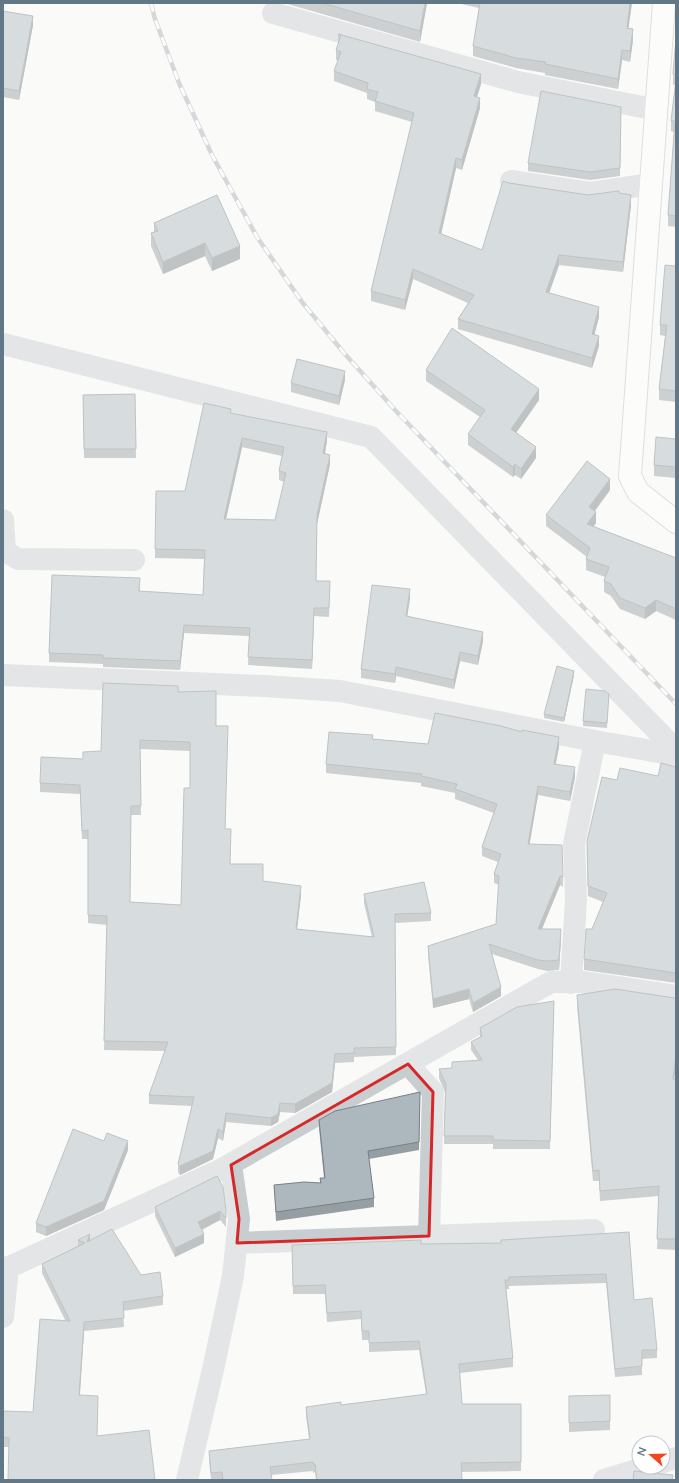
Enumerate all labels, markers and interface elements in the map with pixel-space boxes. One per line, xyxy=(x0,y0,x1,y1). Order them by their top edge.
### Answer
north arrow xyxy=(631,1435,671,1475)
text: N xyxy=(634,1445,650,1458)

